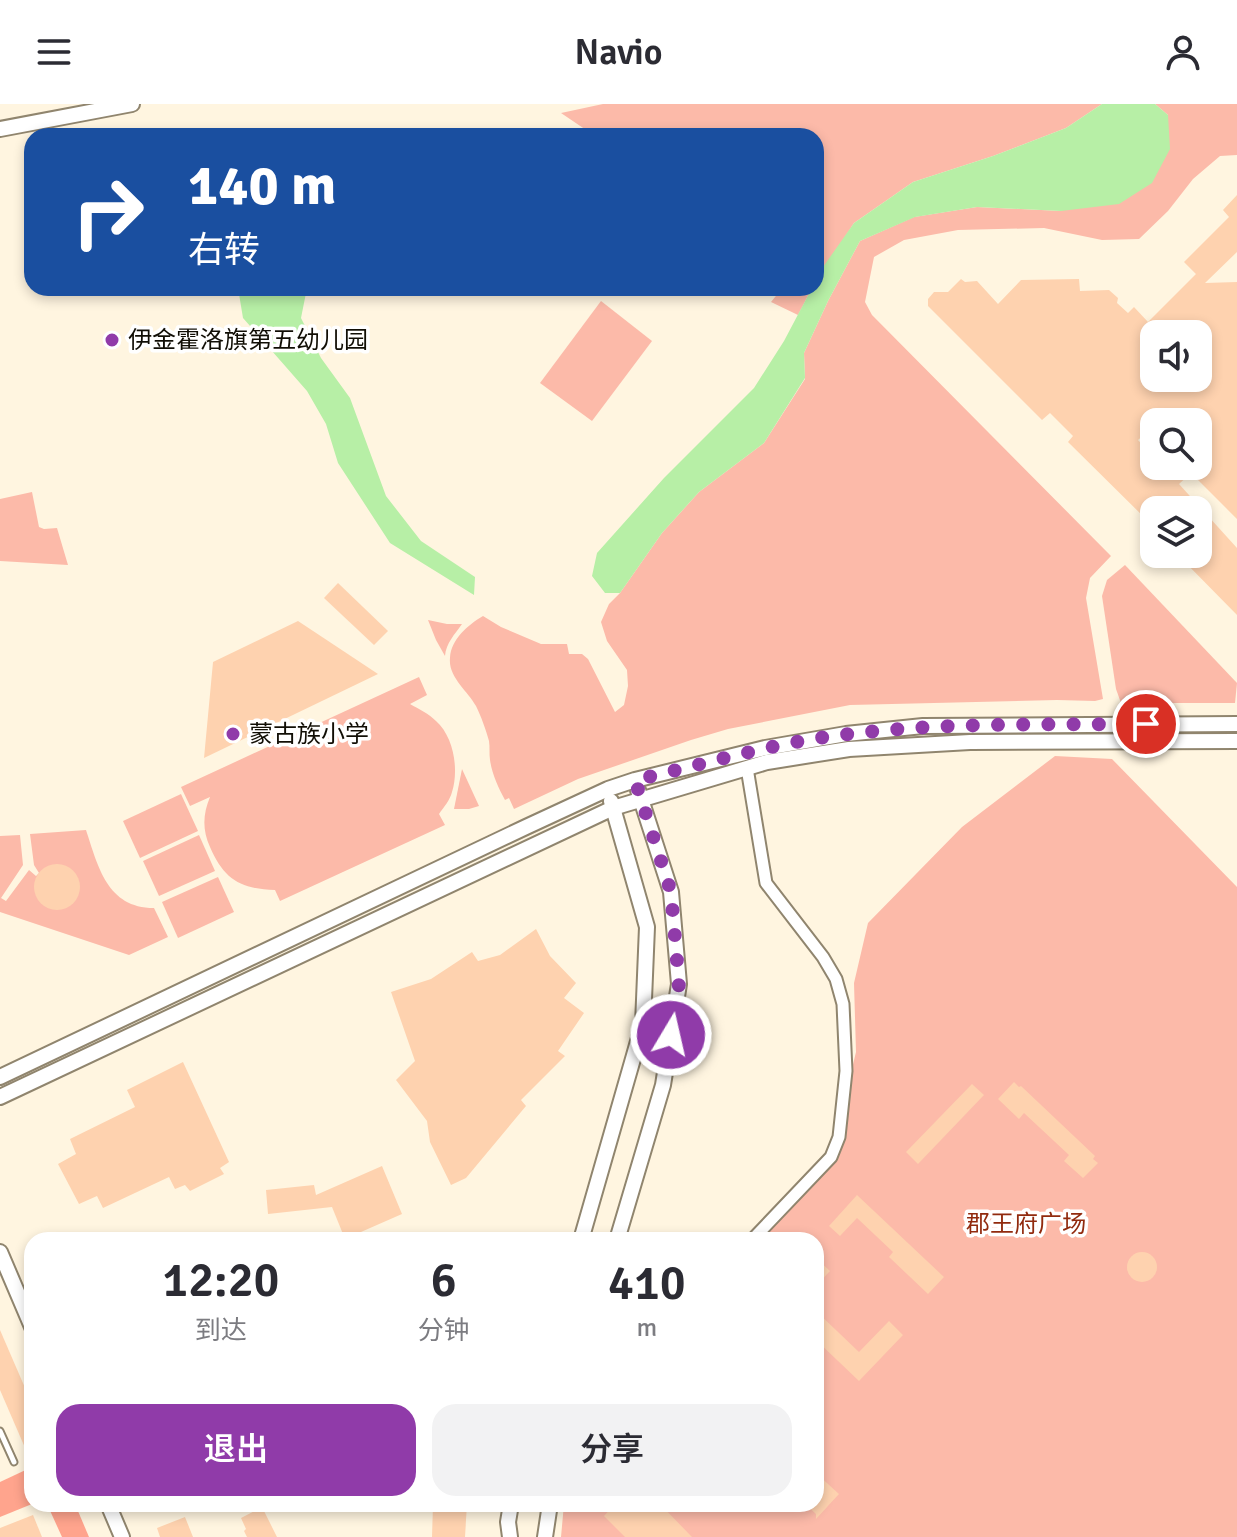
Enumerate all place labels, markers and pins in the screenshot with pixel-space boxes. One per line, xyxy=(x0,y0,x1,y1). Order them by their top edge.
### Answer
place label: 伊金霍洛旗第五幼儿园 xyxy=(128,325,368,355)
marker: 伊金霍洛旗第五幼儿园 xyxy=(103,331,121,349)
pin xyxy=(1112,690,1180,758)
place label: 蒙古族小学 xyxy=(249,719,369,749)
marker: 蒙古族小学 xyxy=(224,725,242,743)

